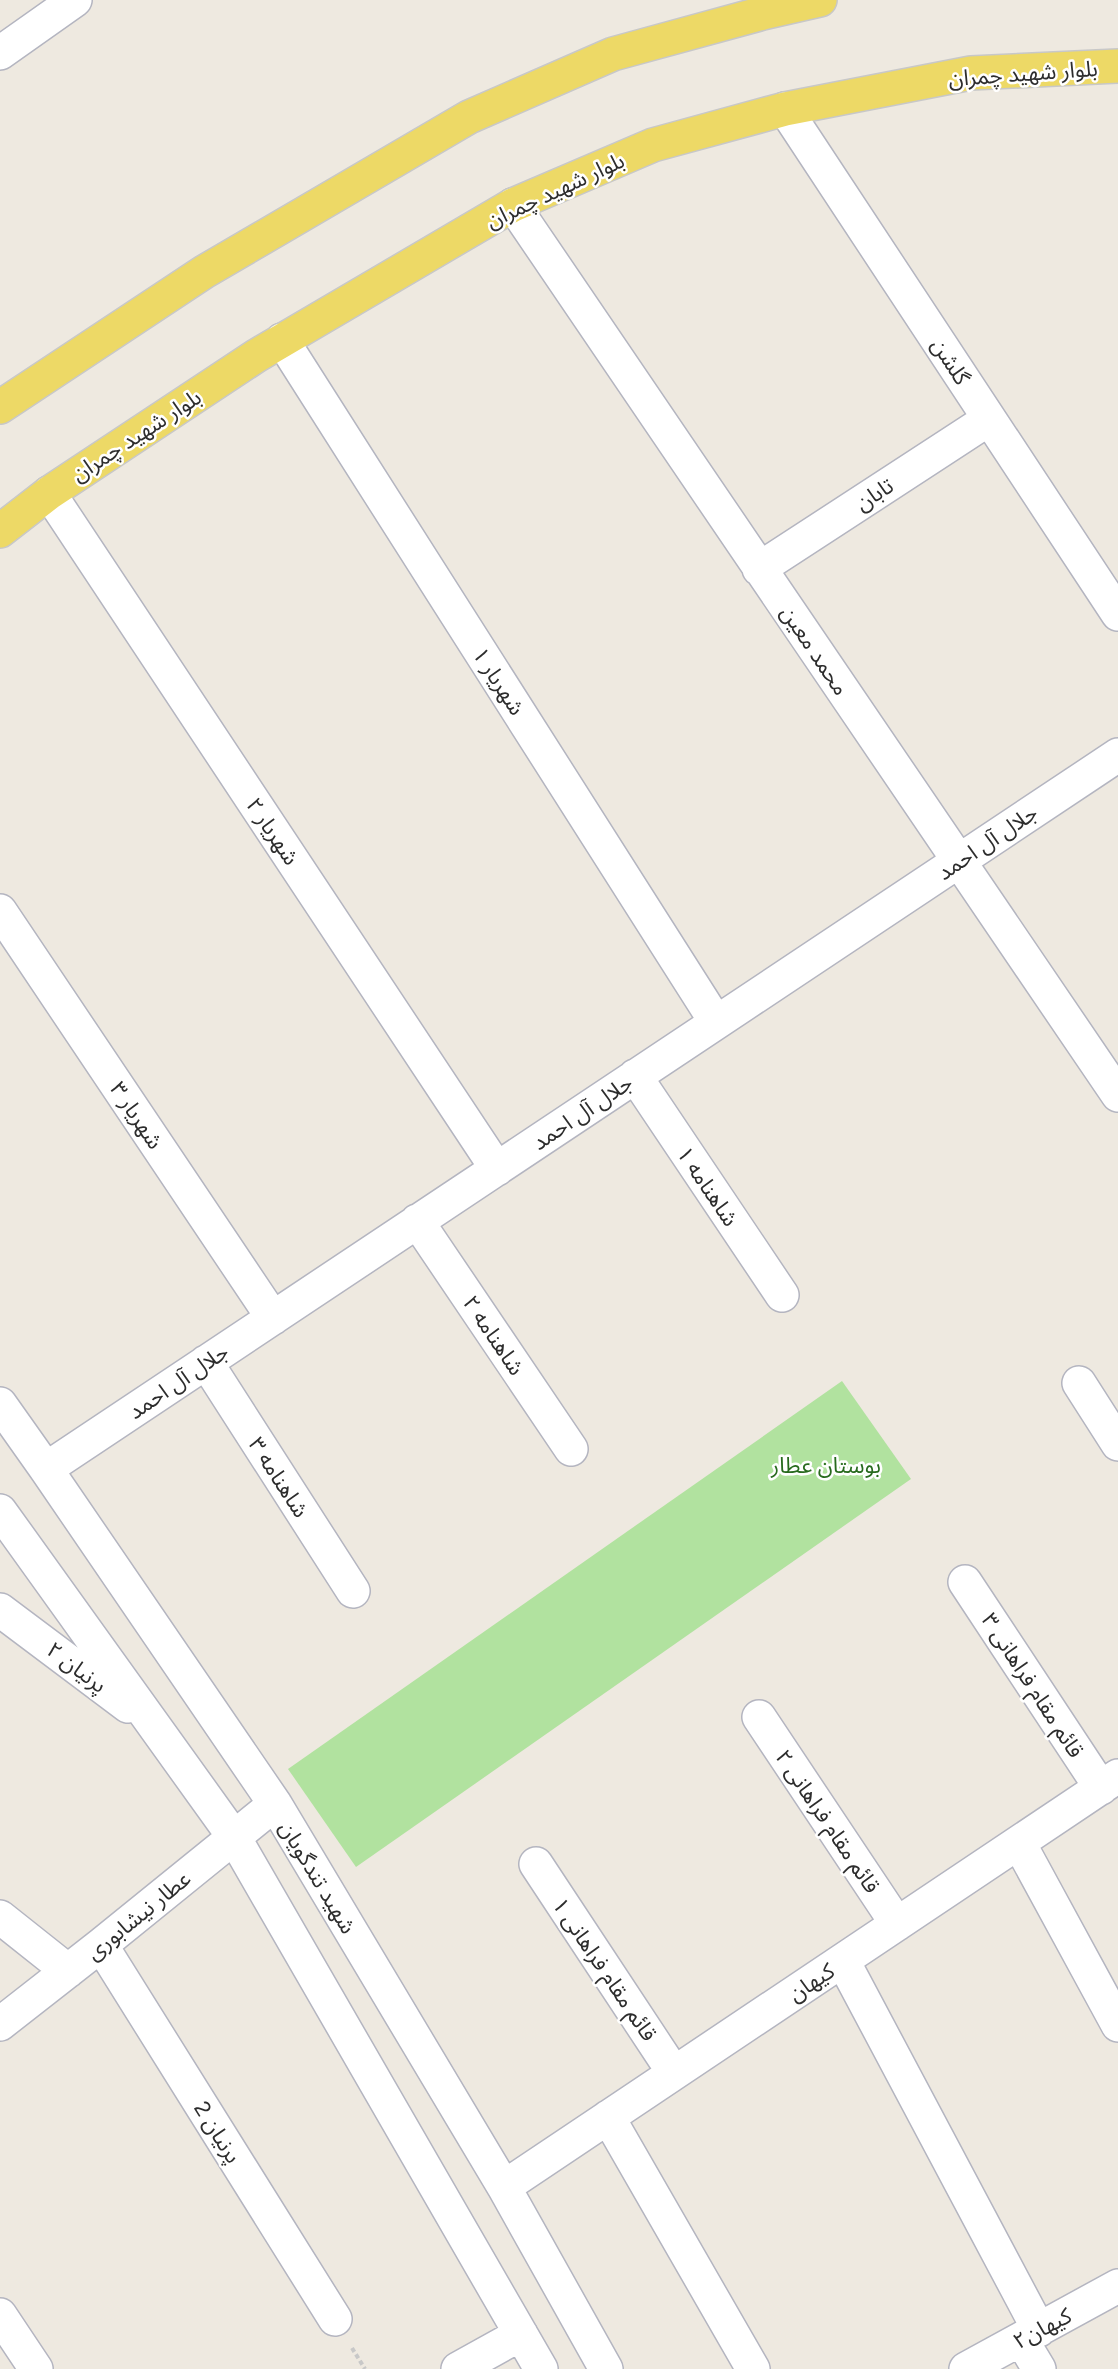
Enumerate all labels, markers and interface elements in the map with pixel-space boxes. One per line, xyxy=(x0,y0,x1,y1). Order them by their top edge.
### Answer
street label: بلوار شهید چمران xyxy=(948,55,1099,93)
street label: بلوار شهید چمران xyxy=(482,147,629,235)
street label: گلشن xyxy=(926,333,976,391)
street label: بلوار شهید چمران xyxy=(66,383,207,488)
street label: تابان xyxy=(850,472,899,517)
street label: محمد معین xyxy=(775,600,854,700)
street label: شهریار ۱ xyxy=(467,642,530,720)
street label: شهریار ۲ xyxy=(240,792,305,870)
street label: جلال آل احمد xyxy=(932,799,1043,886)
street label: جلال آل احمد xyxy=(527,1069,638,1156)
street label: شهریار ۳ xyxy=(104,1076,169,1154)
street label: شاهنامه ۱ xyxy=(671,1141,744,1231)
street label: شاهنامه ۲ xyxy=(457,1290,530,1380)
street label: جلال آل احمد xyxy=(123,1338,234,1425)
street label: شاهنامه ۳ xyxy=(243,1432,315,1523)
park label: بوستان عطار xyxy=(770,1452,881,1479)
street label: قائم مقام فراهانی ۳ xyxy=(973,1608,1089,1764)
street label: پرنیان ۲ xyxy=(41,1636,112,1700)
street label: قائم مقام فراهانی ۲ xyxy=(767,1744,886,1900)
street label: شهید تندگویان xyxy=(273,1816,362,1939)
street label: عطار نیشابوری xyxy=(81,1865,196,1966)
street label: قائم مقام فراهانی ۱ xyxy=(544,1892,663,2048)
street label: کیهان xyxy=(783,1957,840,2008)
street label: پرنیان 2 xyxy=(187,2096,247,2169)
street label: کیهان۲ xyxy=(1008,2301,1077,2355)

